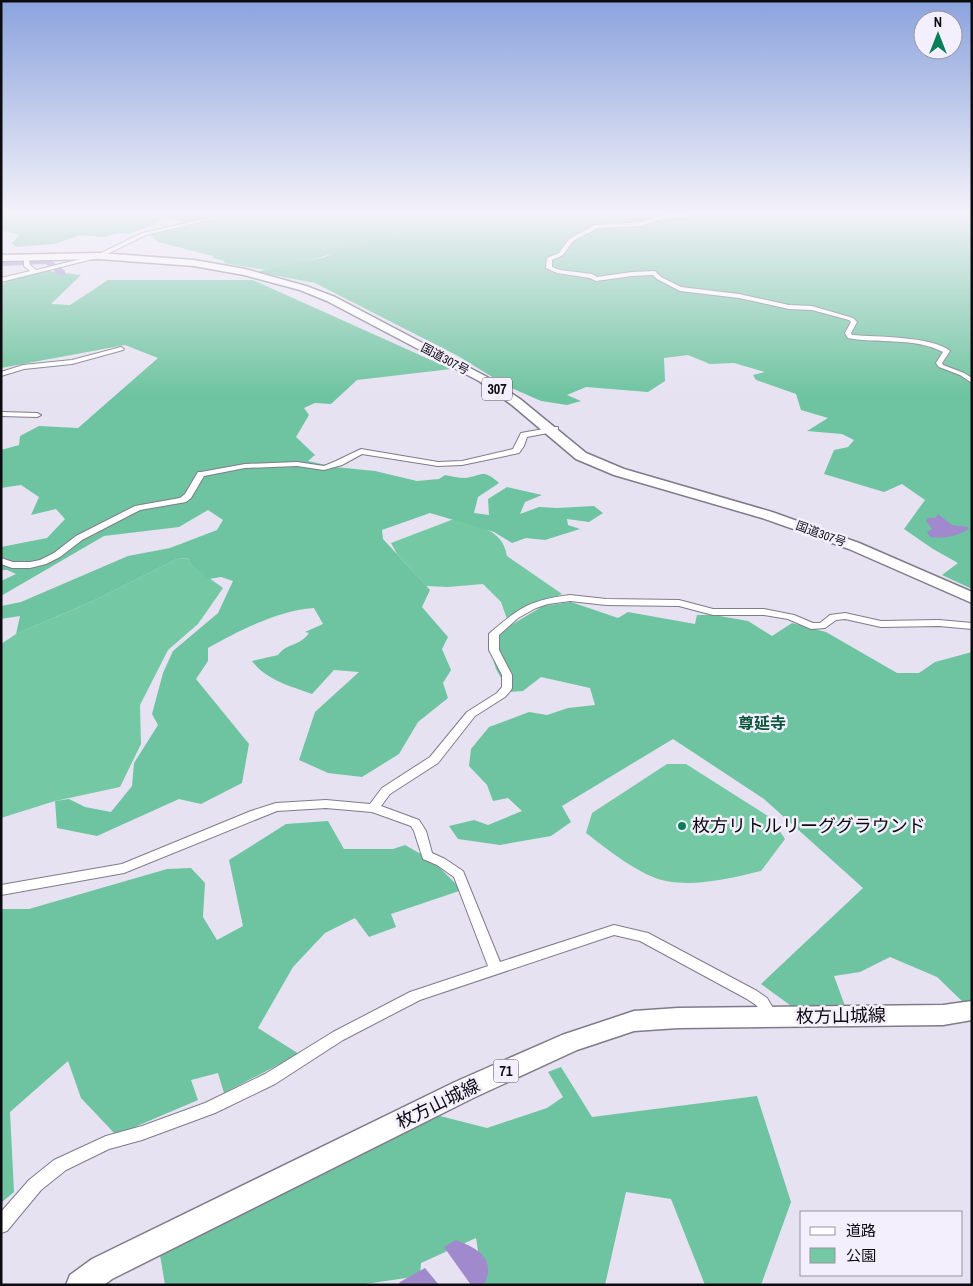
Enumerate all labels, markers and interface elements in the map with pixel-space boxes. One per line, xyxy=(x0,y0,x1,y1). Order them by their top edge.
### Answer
north arrow xyxy=(913,10,963,60)
text: N xyxy=(934,13,942,31)
street label: 国道307号 xyxy=(418,340,472,378)
road number: 307 xyxy=(482,378,512,400)
street label: 国道307号 xyxy=(794,518,848,550)
district label: 尊延寺 xyxy=(738,712,786,734)
place label: 枚方リトルリーググラウンド xyxy=(692,813,926,838)
marker: 枚方リトルリーググラウンド xyxy=(676,820,688,832)
street label: 枚方山城線 xyxy=(796,1002,886,1029)
road number: 71 xyxy=(494,1060,518,1082)
street label: 枚方山城線 xyxy=(392,1073,484,1135)
legend xyxy=(800,1211,963,1276)
text: 道路 xyxy=(846,1220,876,1241)
text: 公園 xyxy=(846,1245,876,1266)

